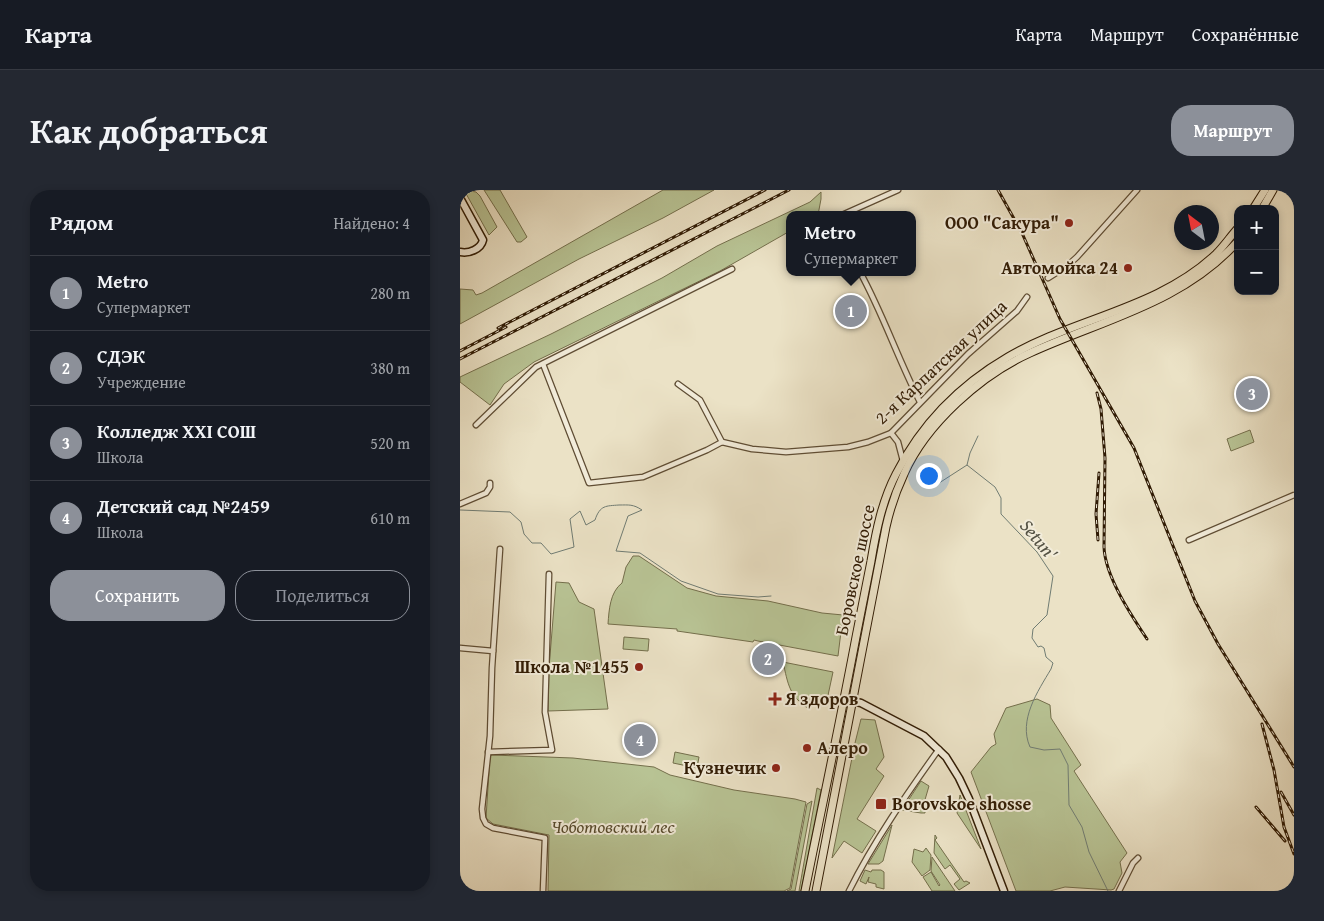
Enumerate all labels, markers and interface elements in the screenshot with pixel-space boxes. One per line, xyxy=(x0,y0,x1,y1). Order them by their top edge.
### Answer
text: Карта xyxy=(25,17,92,52)
text: Карта xyxy=(1016,21,1062,48)
text: Маршрут xyxy=(1090,21,1164,48)
text: Сохранённые xyxy=(1192,21,1299,48)
text: Как добраться xyxy=(30,105,268,156)
button: Маршрут xyxy=(1171,105,1294,156)
north arrow xyxy=(1174,205,1219,250)
map controls xyxy=(1234,205,1279,295)
button: + xyxy=(1234,205,1279,250)
text: Рядом xyxy=(50,207,113,238)
place label: ООО "Сакура" xyxy=(945,209,1059,236)
text: Найдено: 4 xyxy=(333,211,410,235)
popup xyxy=(786,211,916,276)
marker: ООО "Сакура" xyxy=(1063,217,1075,229)
text: Metro xyxy=(804,218,856,246)
text: Супермаркет xyxy=(804,246,898,270)
button: − xyxy=(1234,250,1279,295)
place label: Автомойка 24 xyxy=(1001,254,1118,281)
marker: Автомойка 24 xyxy=(1122,262,1134,274)
text: Metro xyxy=(97,267,148,295)
text: 1 xyxy=(62,281,70,305)
text: 280 m xyxy=(370,281,410,305)
pin: 1 xyxy=(835,292,867,330)
street label: 2-я Карпатская улица xyxy=(868,293,1013,430)
text: Супермаркет xyxy=(97,295,190,319)
text: СДЭК xyxy=(97,342,145,370)
text: 2 xyxy=(62,356,70,380)
text: 380 m xyxy=(370,356,410,380)
text: Учреждение xyxy=(97,370,186,394)
pin: 3 xyxy=(1236,375,1268,413)
text: Колледж XXI СОШ xyxy=(97,417,256,445)
text: 3 xyxy=(62,431,70,455)
text: 520 m xyxy=(370,431,410,455)
text: Школа xyxy=(97,445,143,469)
your location xyxy=(916,463,942,489)
text: Детский сад №2459 xyxy=(97,492,270,520)
street label: Боровское шоссе xyxy=(827,502,882,638)
text: 4 xyxy=(62,506,70,530)
text: 610 m xyxy=(370,506,410,530)
water label: Setun' xyxy=(1014,513,1065,566)
text: Школа xyxy=(97,520,143,544)
button: Сохранить xyxy=(50,570,225,621)
button: Поделиться xyxy=(235,570,410,621)
pin: 2 xyxy=(752,640,784,678)
place label: Школа №1455 xyxy=(515,653,629,680)
marker: Школа №1455 xyxy=(633,661,645,673)
place label: Я здоров xyxy=(784,685,859,712)
marker: Я здоров xyxy=(769,693,781,705)
pin: 4 xyxy=(624,721,656,759)
place label: Алеро xyxy=(817,734,868,761)
marker: Алеро xyxy=(801,742,813,754)
place label: Кузнечик xyxy=(684,754,767,781)
marker: Кузнечик xyxy=(770,762,782,774)
place label: Borovskoe shosse xyxy=(892,790,1032,817)
marker: Borovskoe shosse xyxy=(874,797,888,811)
park label: Чоботовский лес xyxy=(551,813,676,840)

